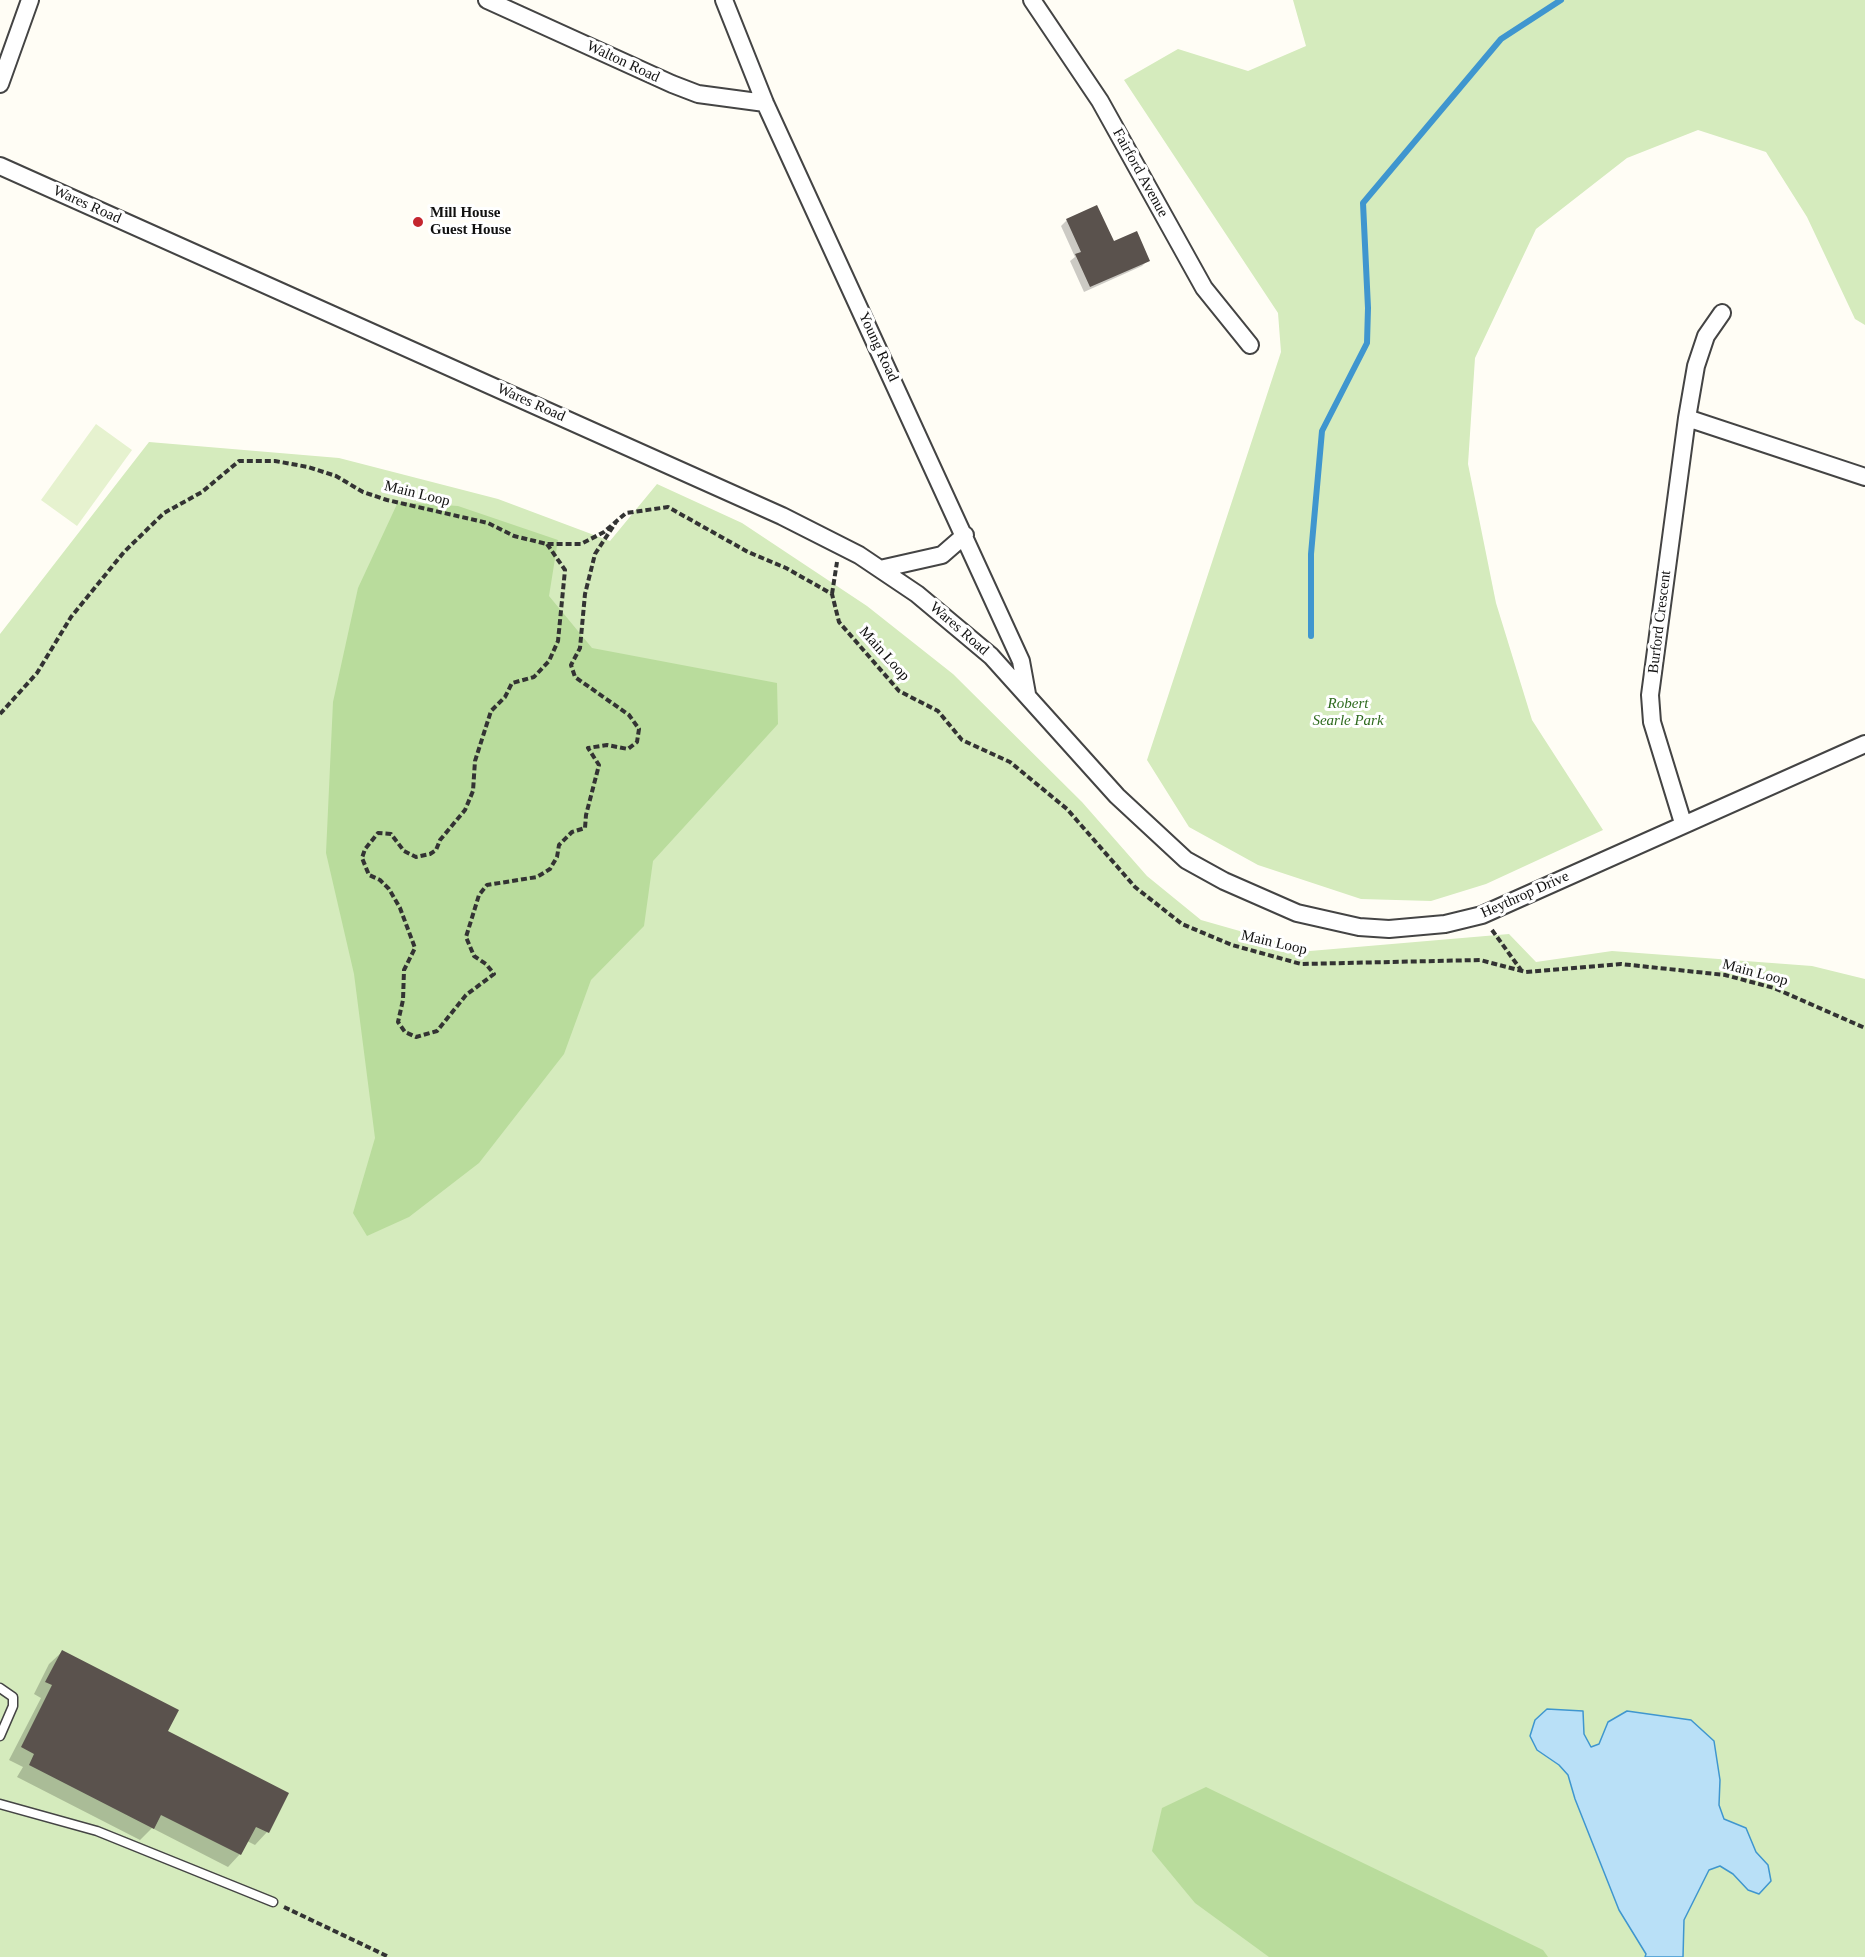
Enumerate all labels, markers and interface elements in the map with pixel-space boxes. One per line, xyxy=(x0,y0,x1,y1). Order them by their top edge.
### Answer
street label: Walton Road xyxy=(584,37,662,87)
street label: Fairford Avenue xyxy=(1108,126,1172,220)
street label: Wares Road xyxy=(50,182,124,228)
place label: Mill House Guest House xyxy=(430,204,511,239)
marker: Mill House Guest House xyxy=(411,215,425,229)
street label: Young Road xyxy=(854,309,902,385)
street label: Wares Road xyxy=(494,380,568,426)
street label: Main Loop xyxy=(382,477,452,511)
street label: Burford Crescent xyxy=(1645,569,1675,675)
street label: Wares Road xyxy=(926,598,992,660)
street label: Main Loop xyxy=(855,623,913,685)
park label: Robert Searle Park xyxy=(1312,695,1384,730)
street label: Heythrop Drive xyxy=(1478,868,1572,922)
street label: Main Loop xyxy=(1239,927,1309,959)
street label: Main Loop xyxy=(1720,956,1790,990)

